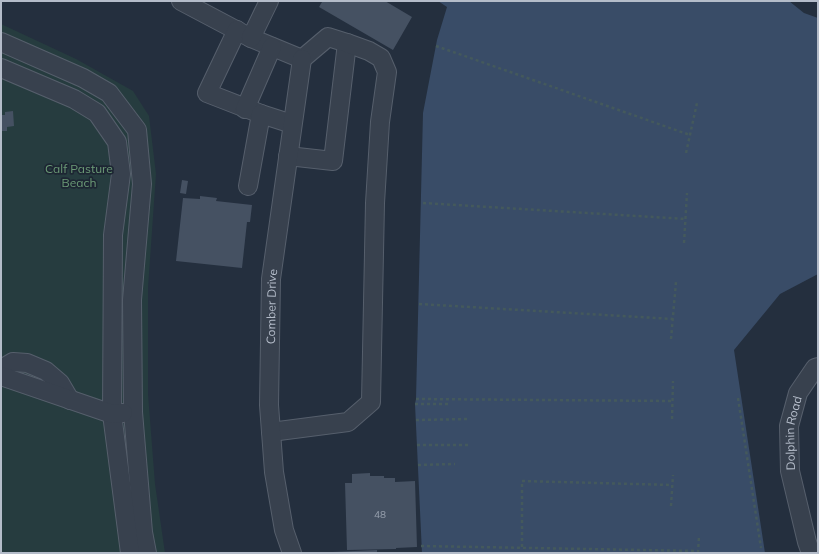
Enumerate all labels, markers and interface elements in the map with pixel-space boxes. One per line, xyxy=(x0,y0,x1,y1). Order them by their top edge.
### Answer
park label: Calf Pasture Beach xyxy=(45,161,113,190)
street label: Comber Drive xyxy=(262,268,280,344)
street label: Dolphin Road xyxy=(781,394,804,471)
house number: 48 xyxy=(374,508,386,521)

